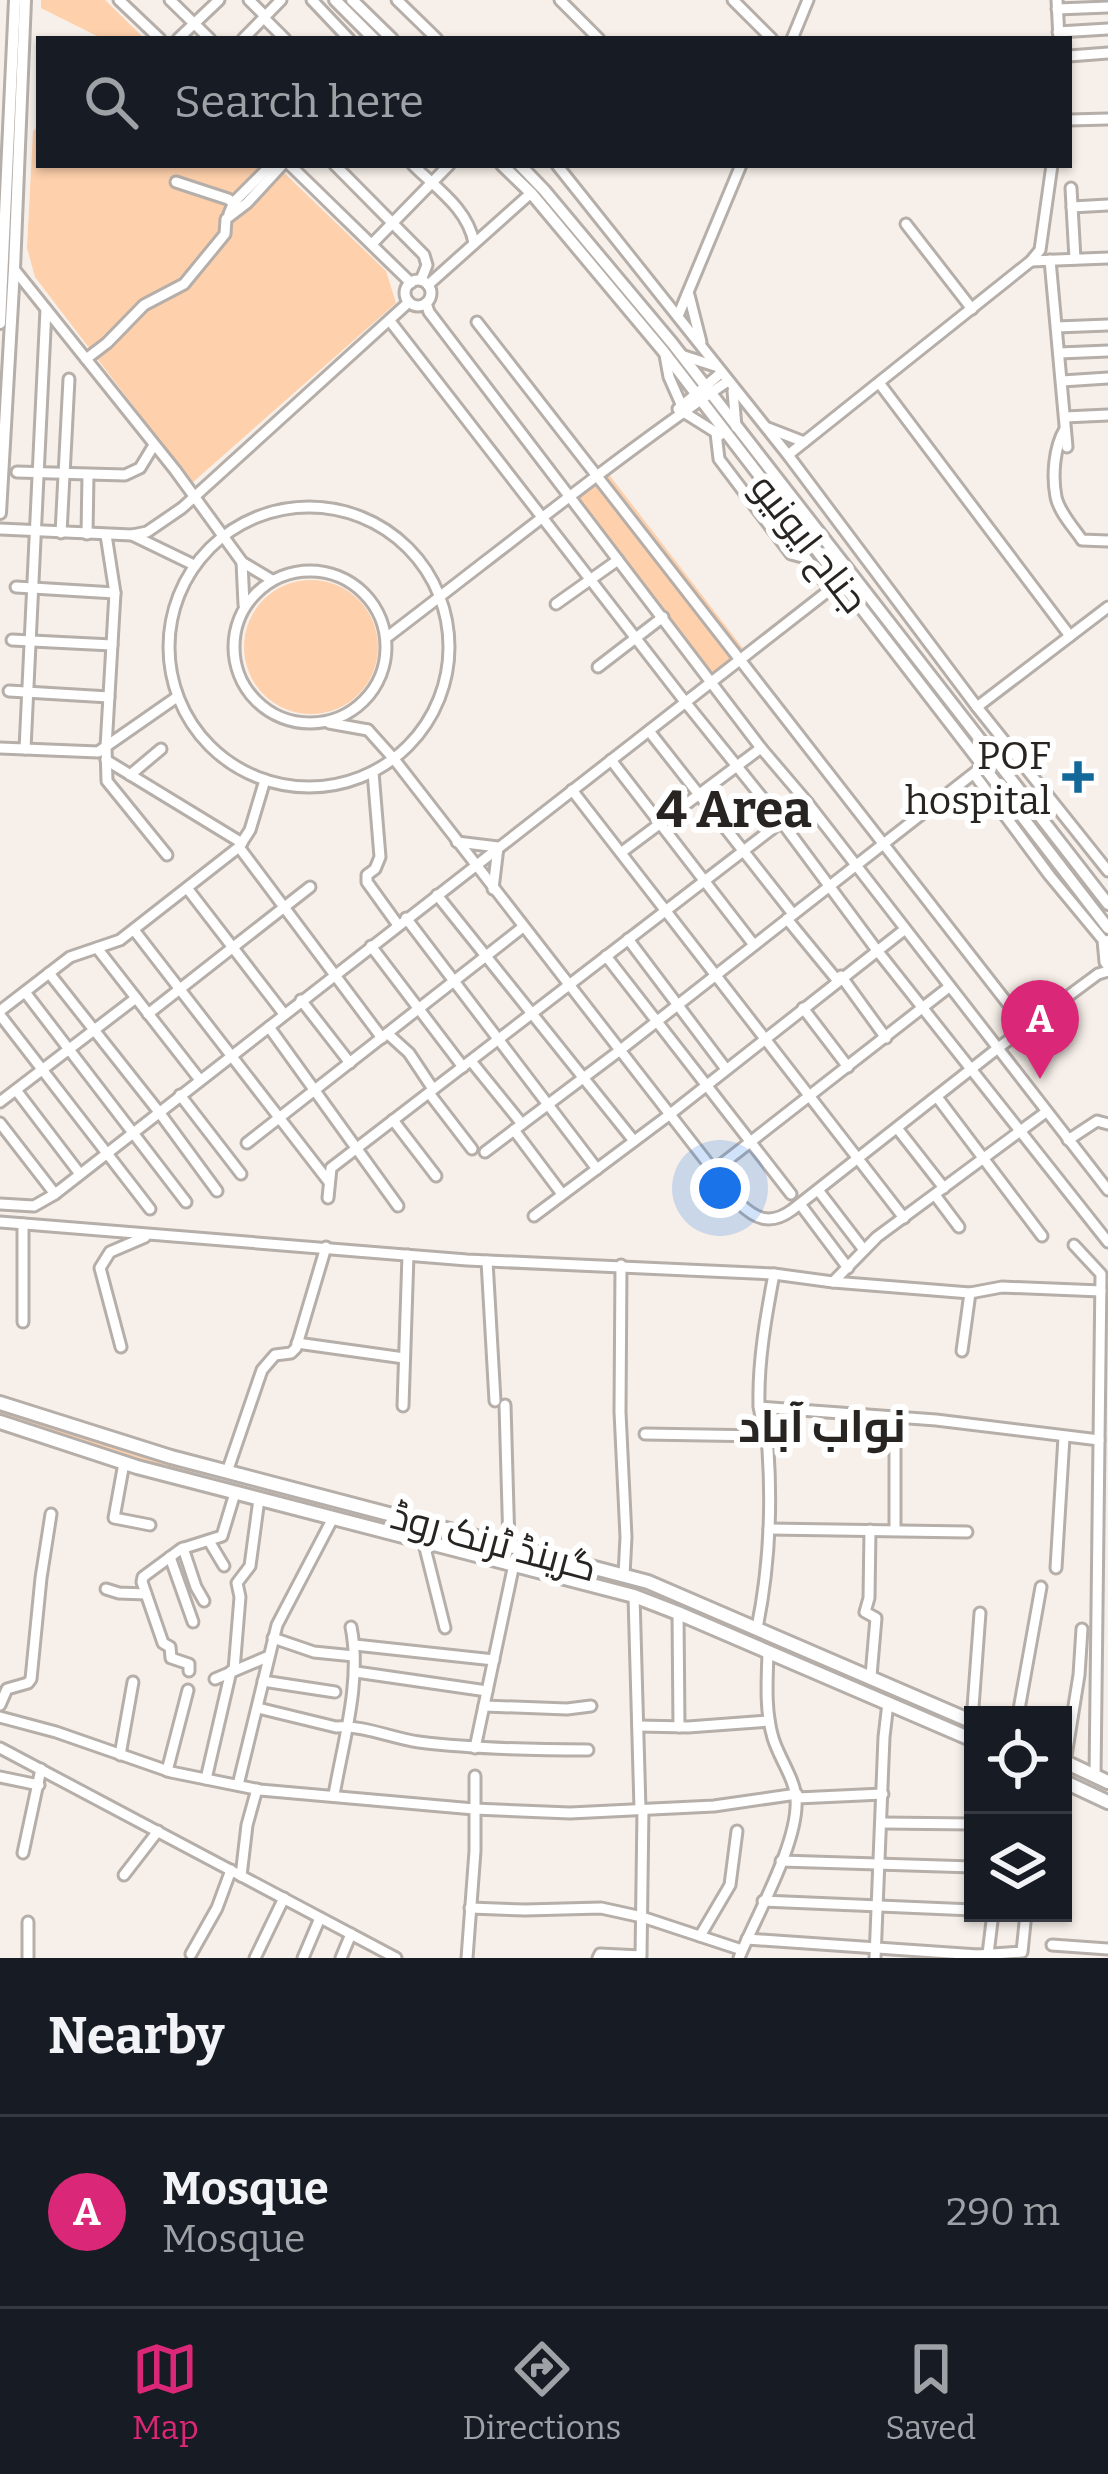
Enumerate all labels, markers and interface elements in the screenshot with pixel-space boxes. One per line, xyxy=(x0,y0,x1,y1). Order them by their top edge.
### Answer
search box xyxy=(36,36,1072,168)
icon: search xyxy=(78,69,144,135)
text: Search here xyxy=(174,75,424,129)
street label: جناح ایونیو xyxy=(739,465,877,624)
place label: POF hospital xyxy=(905,733,1051,824)
marker: POF hospital xyxy=(1062,761,1094,793)
district label: 4 Area xyxy=(656,779,812,841)
pin: A xyxy=(1001,980,1079,1079)
your location xyxy=(690,1158,750,1218)
district label: نواب آباد xyxy=(738,1400,906,1454)
street label: گرینڈ ٹرنک روڈ xyxy=(386,1492,602,1592)
map controls xyxy=(964,1706,1072,1922)
button: locate xyxy=(964,1706,1072,1814)
button: layers xyxy=(964,1814,1072,1922)
text: Nearby xyxy=(48,2005,224,2067)
text: Mosque xyxy=(162,2162,329,2216)
text: A xyxy=(73,2189,101,2235)
text: 290 m xyxy=(946,2189,1060,2235)
text: Mosque xyxy=(162,2216,305,2262)
tab: Map xyxy=(132,2336,199,2448)
tab: Directions xyxy=(463,2336,621,2448)
tab: Saved xyxy=(885,2336,976,2448)

